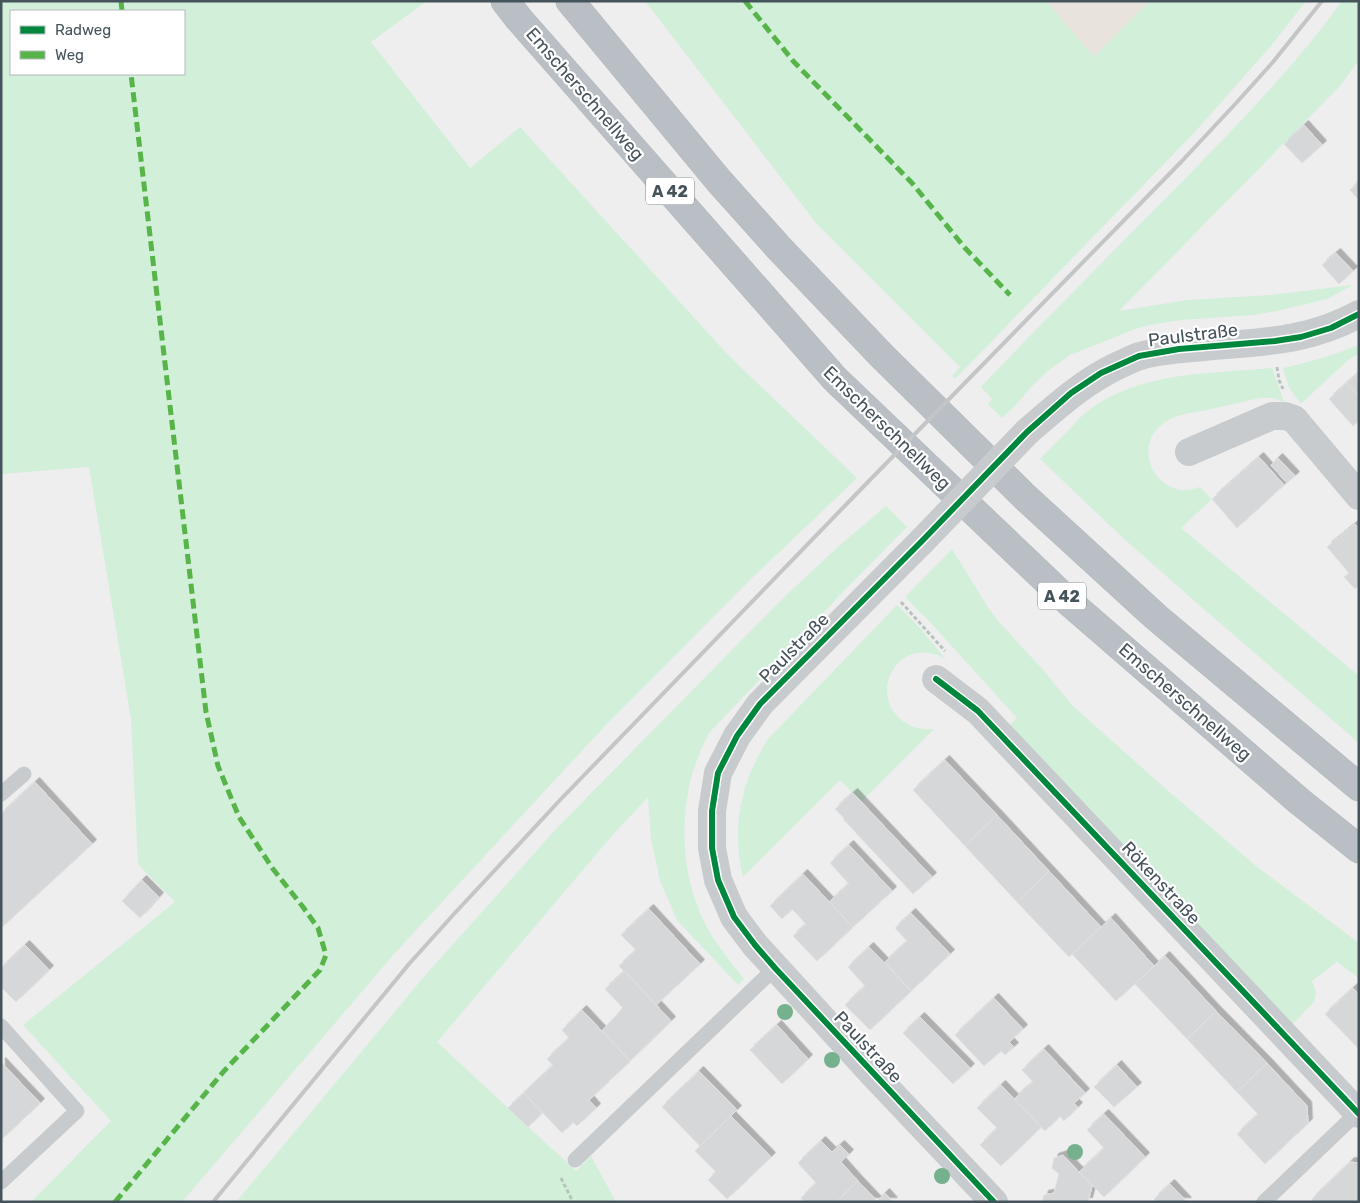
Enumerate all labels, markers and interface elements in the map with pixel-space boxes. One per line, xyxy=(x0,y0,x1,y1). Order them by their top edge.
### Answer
legend xyxy=(10,10,185,75)
text: Radweg xyxy=(55,21,111,39)
street label: Emscherschnellweg xyxy=(521,23,649,165)
text: Weg xyxy=(55,46,84,64)
road number: A 42 xyxy=(646,178,694,205)
street label: Paulstraße xyxy=(1147,319,1239,351)
street label: Emscherschnellweg xyxy=(819,361,955,495)
road number: A 42 xyxy=(1038,582,1086,610)
street label: Paulstraße xyxy=(754,608,834,688)
street label: Emscherschnellweg xyxy=(1114,638,1256,766)
street label: Rökenstraße xyxy=(1117,837,1205,929)
street label: Paulstraße xyxy=(829,1007,907,1087)

